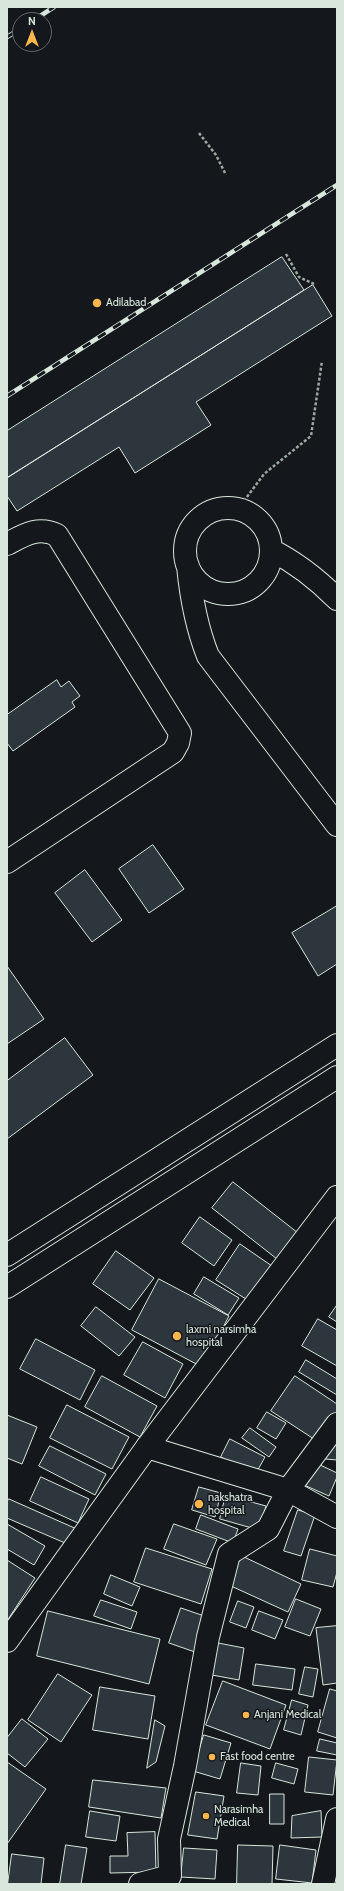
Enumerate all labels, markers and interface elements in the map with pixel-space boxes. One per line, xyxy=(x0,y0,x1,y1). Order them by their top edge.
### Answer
north arrow xyxy=(12,12,52,52)
text: N xyxy=(28,14,36,28)
place label: Adilabad xyxy=(106,296,146,310)
marker: Adilabad xyxy=(91,297,103,309)
place label: laxmi narsimha hospital xyxy=(186,1323,256,1349)
marker: laxmi narsimha hospital xyxy=(171,1330,183,1342)
place label: nakshatra hospital xyxy=(208,1491,252,1517)
marker: nakshatra hospital xyxy=(193,1498,205,1510)
place label: Anjani Medical xyxy=(254,1708,321,1722)
marker: Anjani Medical xyxy=(241,1710,251,1720)
place label: Fast food centre xyxy=(220,1750,295,1764)
marker: Fast food centre xyxy=(207,1752,217,1762)
place label: Narasimha Medical xyxy=(214,1803,263,1829)
marker: Narasimha Medical xyxy=(201,1811,211,1821)

